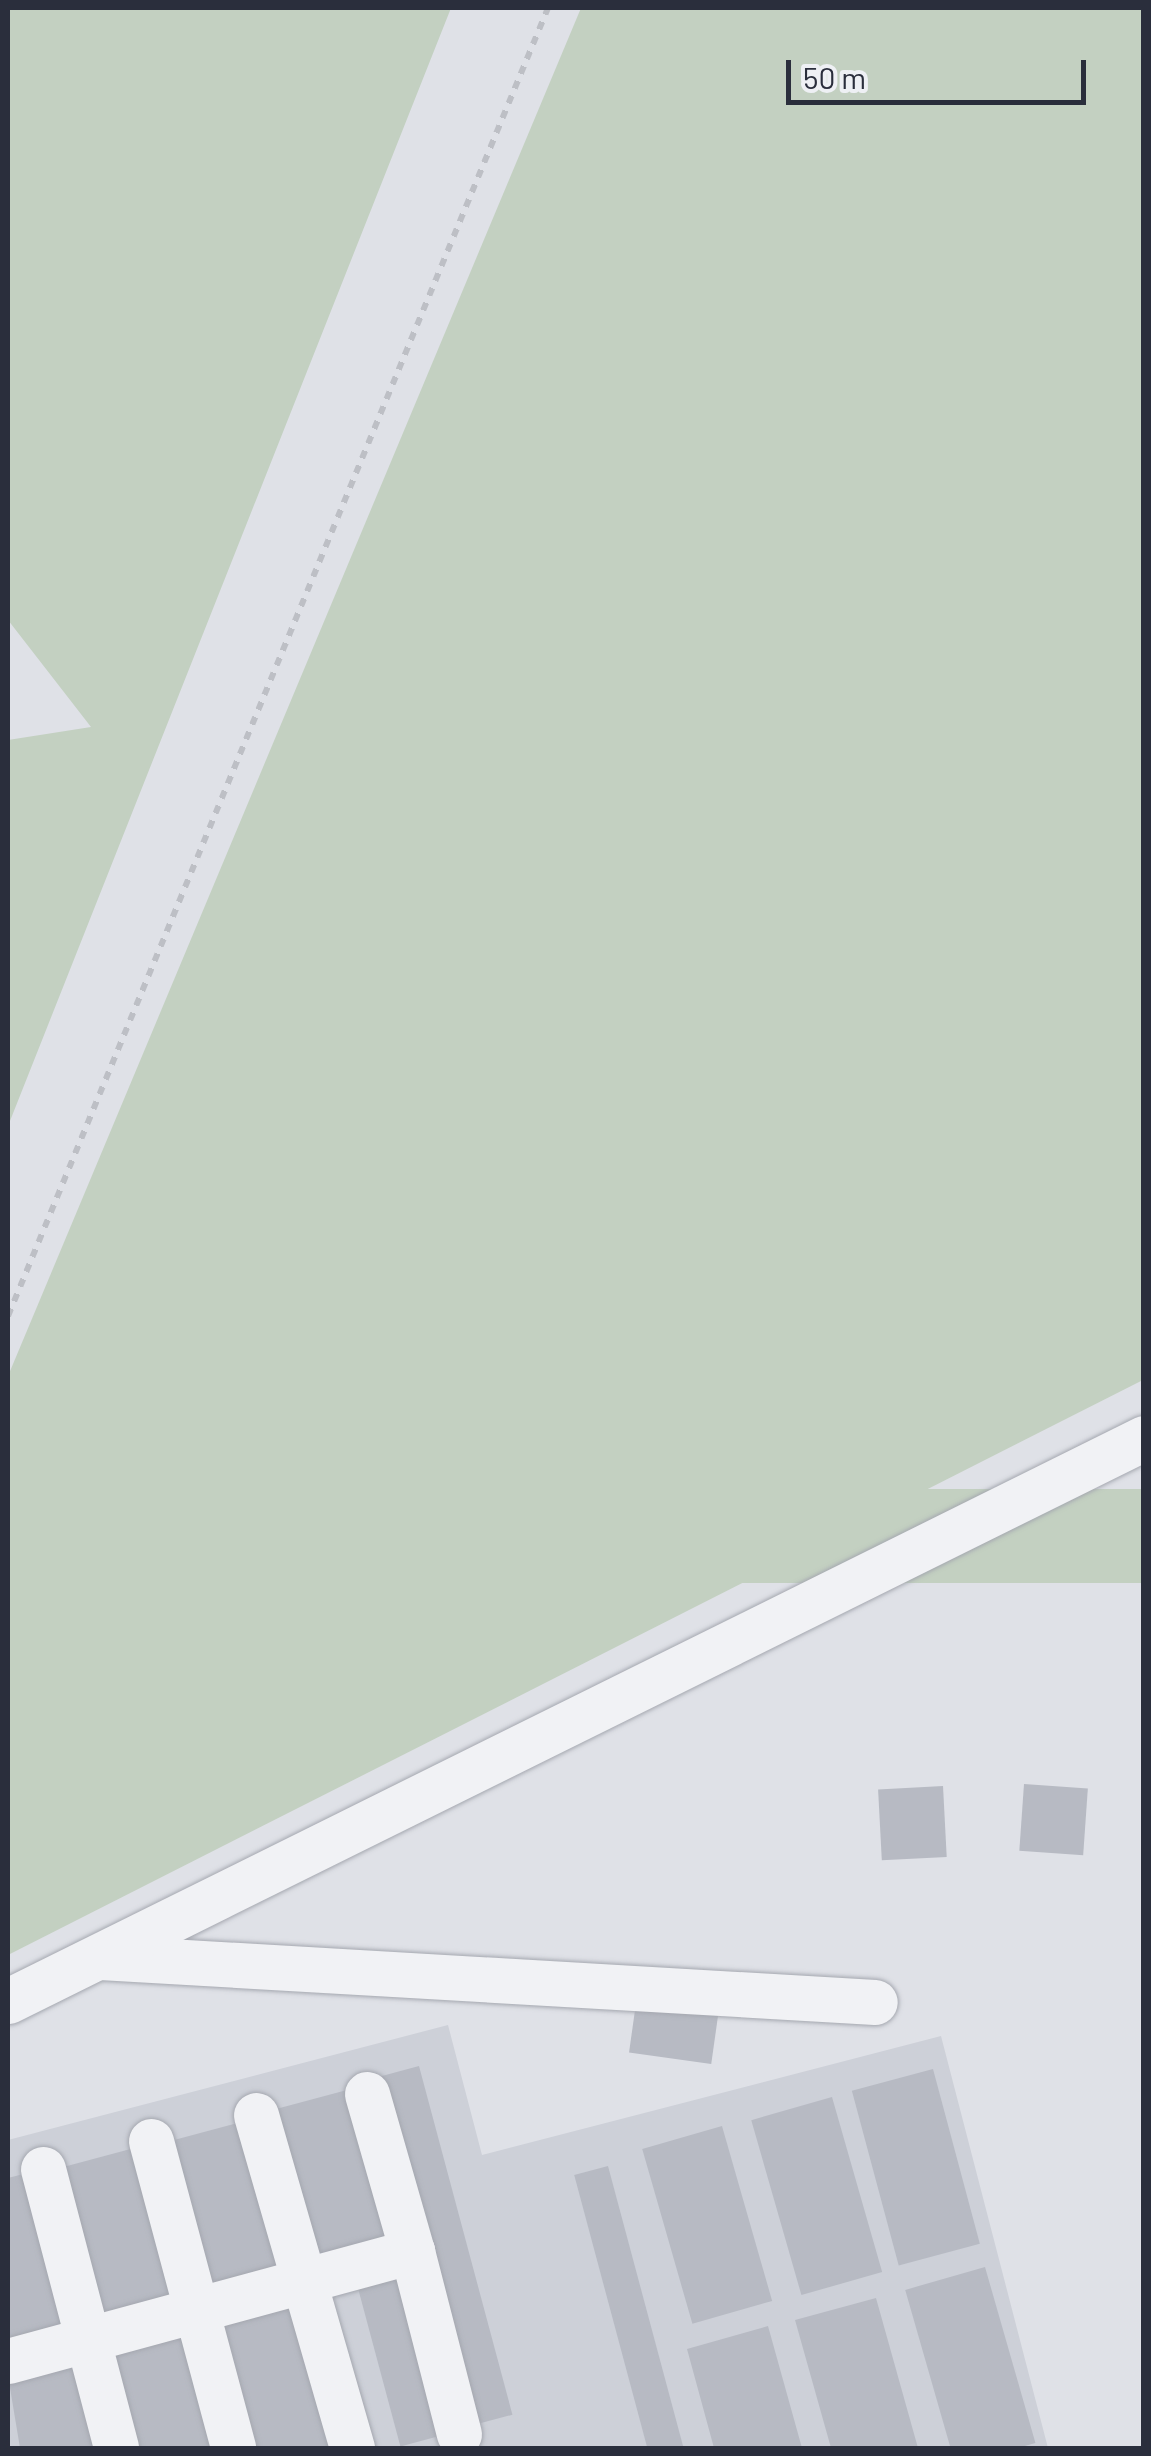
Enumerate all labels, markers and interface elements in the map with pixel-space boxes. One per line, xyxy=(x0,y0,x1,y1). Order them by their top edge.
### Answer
scale bar xyxy=(791,40,1091,102)
text: 50 m xyxy=(803,59,866,95)

